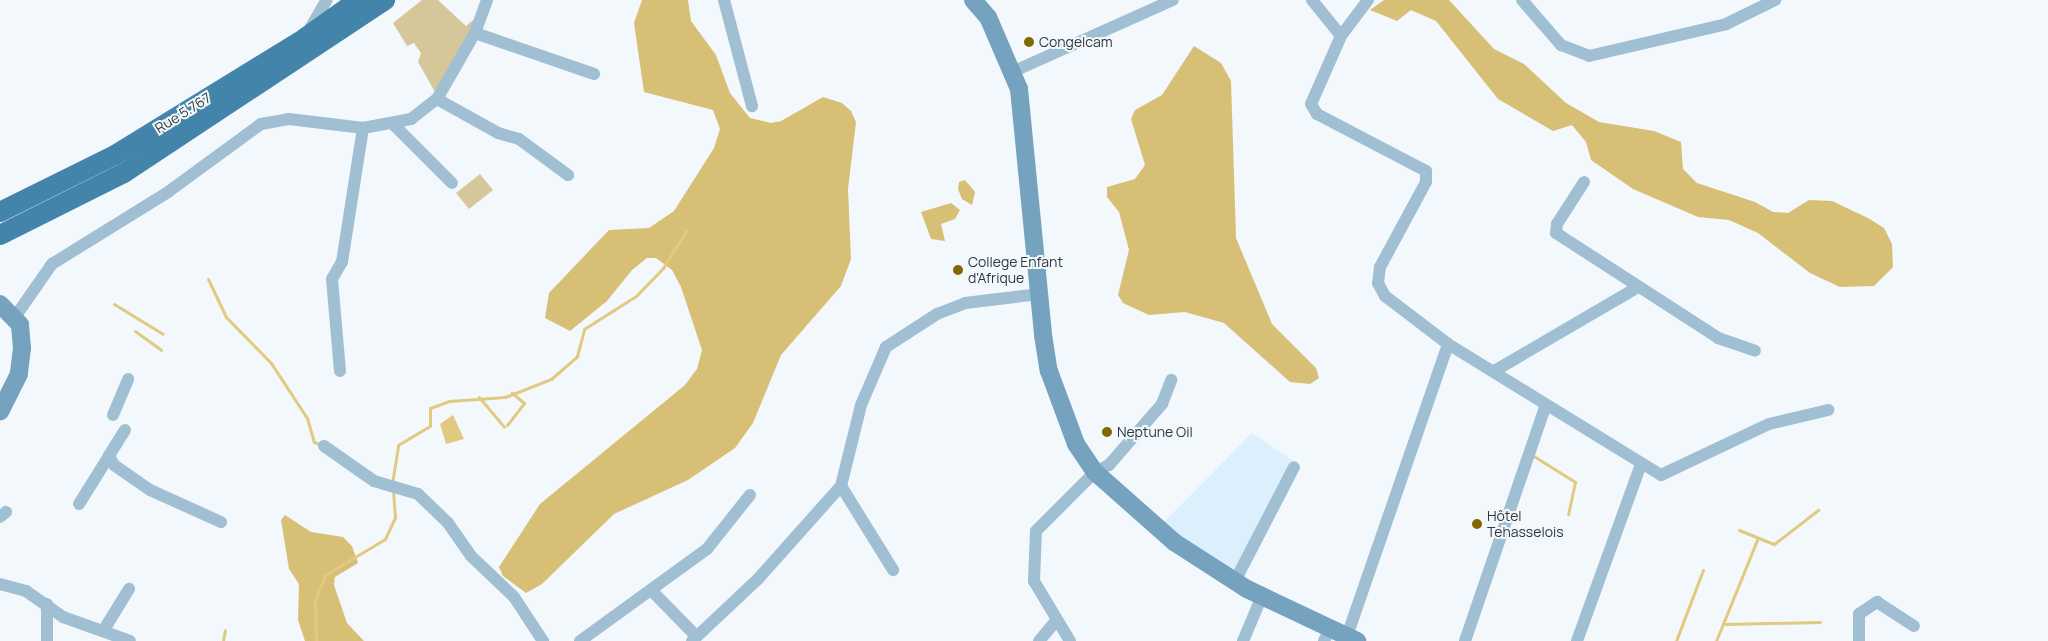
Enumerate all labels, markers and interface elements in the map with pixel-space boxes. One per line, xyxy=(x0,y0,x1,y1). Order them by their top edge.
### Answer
place label: Congelcam xyxy=(1039,34,1113,50)
marker: Congelcam xyxy=(1023,36,1035,48)
street label: Rue 5.767 xyxy=(152,89,214,137)
place label: College Enfant d'Afrique xyxy=(968,254,1063,286)
marker: College Enfant d'Afrique xyxy=(952,264,964,276)
place label: Neptune Oil xyxy=(1117,424,1193,440)
marker: Neptune Oil xyxy=(1101,426,1113,438)
place label: Hôtel Tehasselois xyxy=(1487,508,1564,540)
marker: Hôtel Tehasselois xyxy=(1471,518,1483,530)

